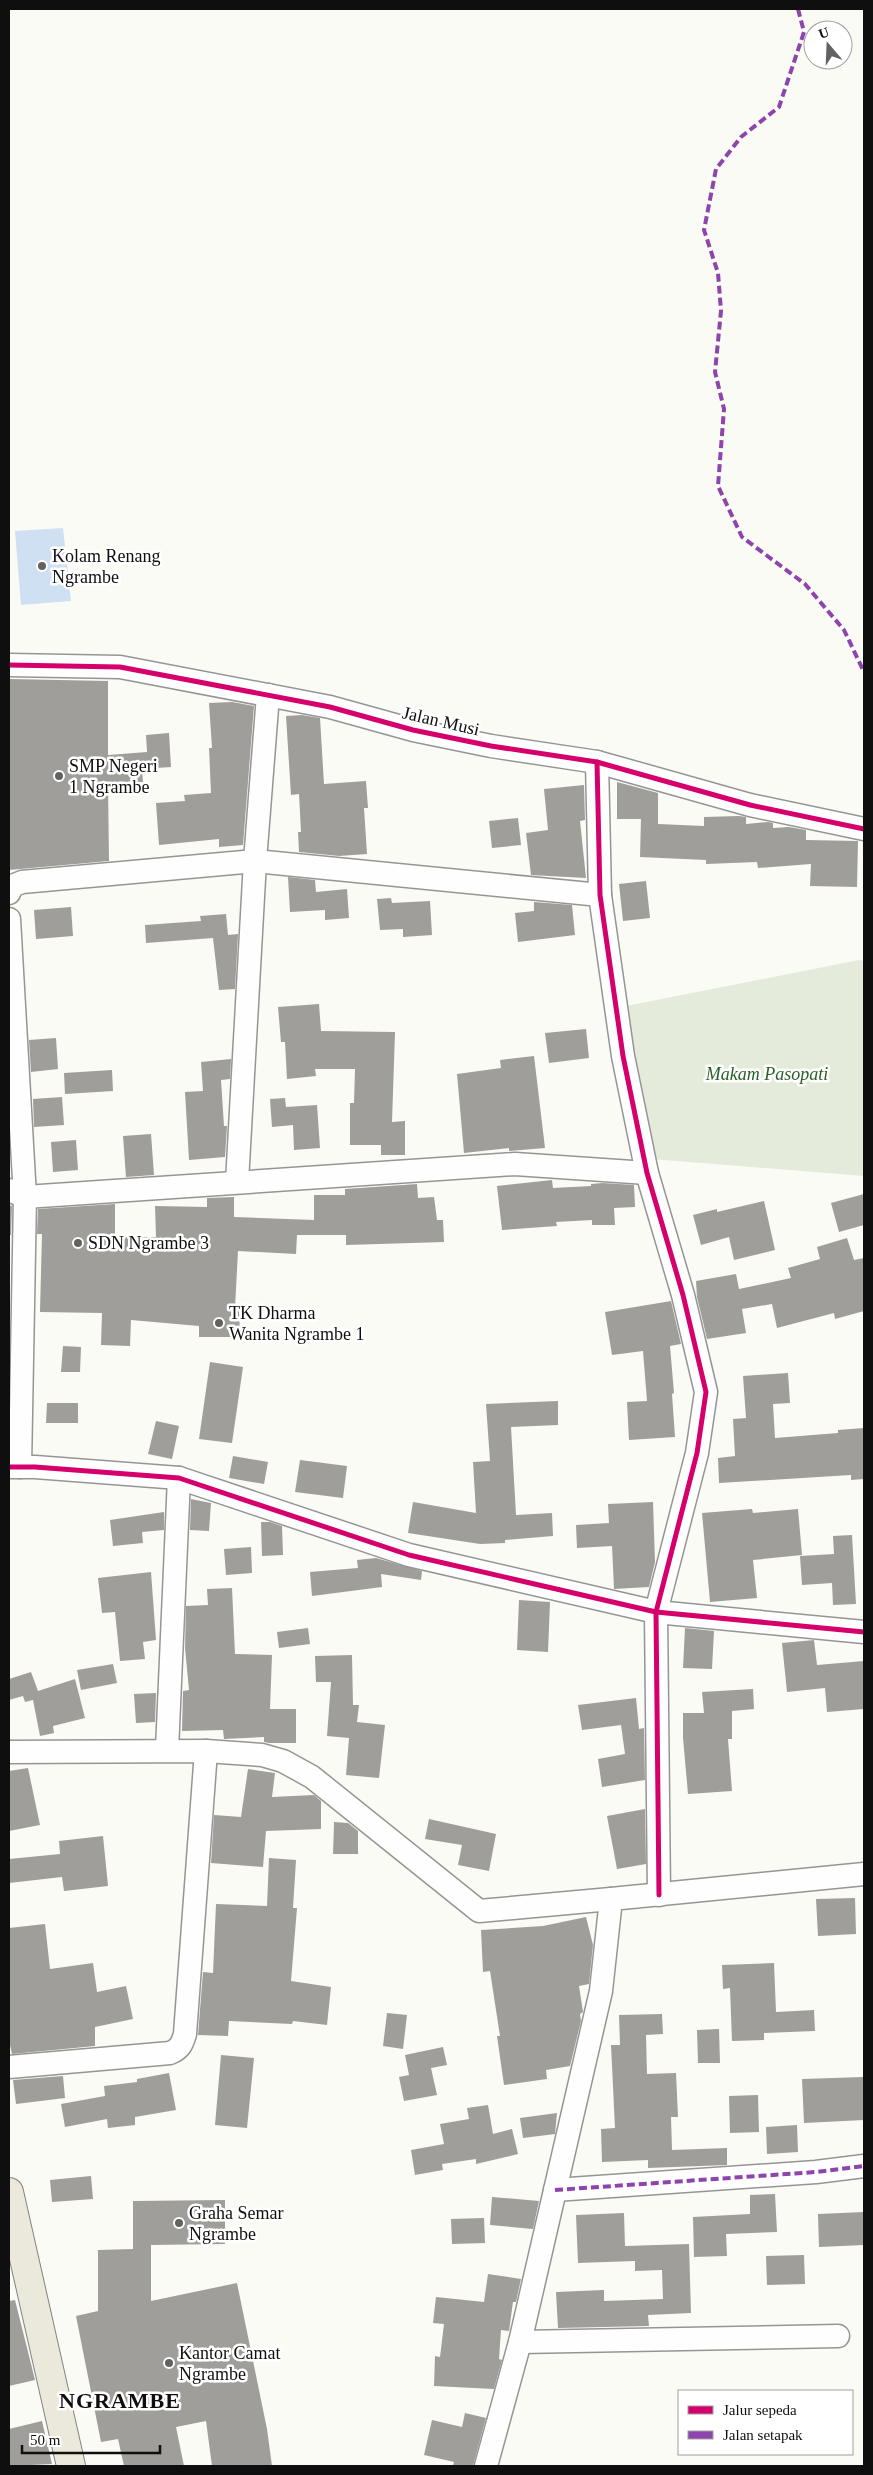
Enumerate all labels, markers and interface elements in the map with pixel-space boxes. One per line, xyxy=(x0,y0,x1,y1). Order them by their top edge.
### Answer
north arrow xyxy=(803,20,853,70)
text: U xyxy=(817,24,831,42)
place label: Kolam Renang Ngrambe xyxy=(52,546,160,587)
marker: Kolam Renang Ngrambe xyxy=(36,560,48,572)
street label: Jalan Musi xyxy=(401,702,481,740)
place label: SMP Negeri 1 Ngrambe xyxy=(69,756,158,797)
marker: SMP Negeri 1 Ngrambe xyxy=(53,770,65,782)
park label: Makam Pasopati xyxy=(705,1064,828,1084)
place label: SDN Ngrambe 3 xyxy=(88,1233,209,1253)
marker: SDN Ngrambe 3 xyxy=(72,1237,84,1249)
place label: TK Dharma Wanita Ngrambe 1 xyxy=(229,1303,365,1344)
marker: TK Dharma Wanita Ngrambe 1 xyxy=(213,1317,225,1329)
place label: Graha Semar Ngrambe xyxy=(189,2203,283,2244)
marker: Graha Semar Ngrambe xyxy=(173,2217,185,2229)
place label: Kantor Camat Ngrambe xyxy=(179,2343,280,2384)
marker: Kantor Camat Ngrambe xyxy=(163,2357,175,2369)
district label: NGRAMBE xyxy=(59,2388,181,2413)
legend xyxy=(678,2390,853,2455)
text: Jalur sepeda xyxy=(723,2402,797,2418)
scale bar xyxy=(22,2422,160,2454)
text: Jalan setapak xyxy=(723,2427,803,2443)
text: 50 m xyxy=(30,2432,61,2448)

